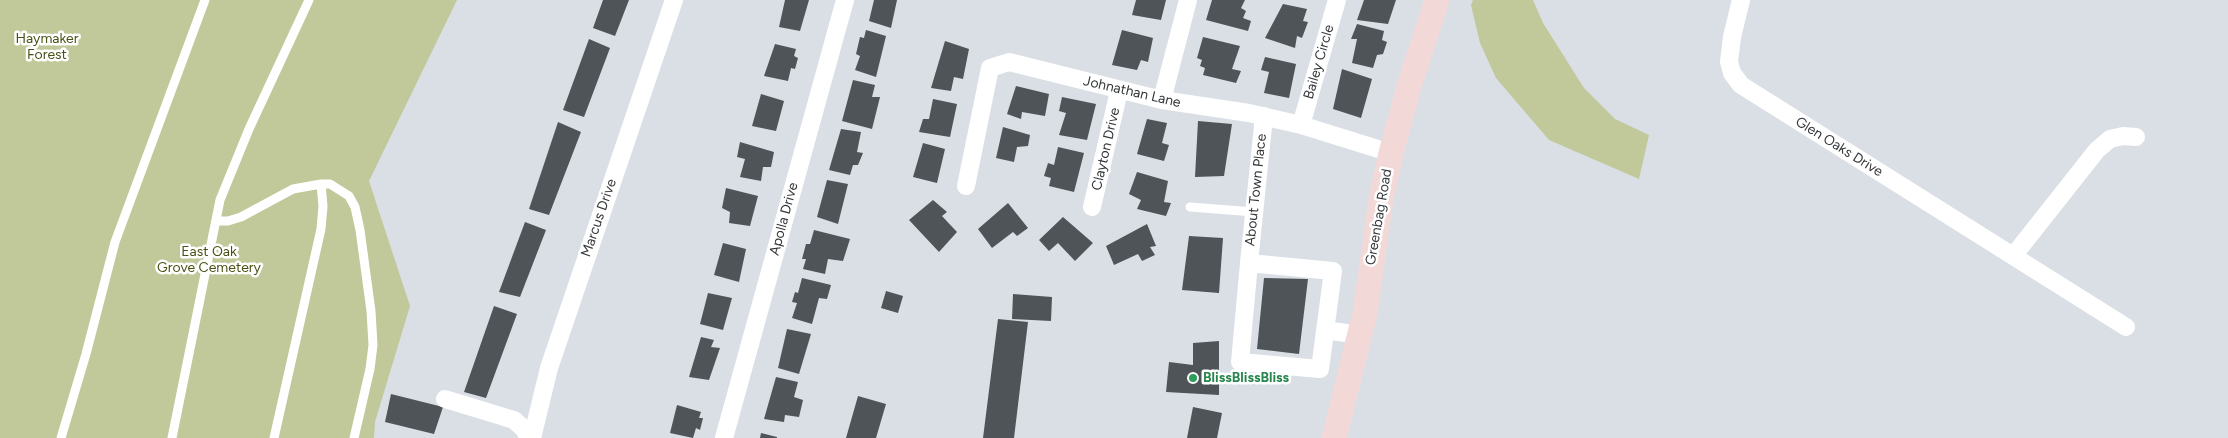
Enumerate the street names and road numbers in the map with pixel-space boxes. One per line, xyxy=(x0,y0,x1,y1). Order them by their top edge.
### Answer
street label: Bailey Circle xyxy=(1300,23,1338,101)
street label: Johnathan Lane xyxy=(1082,73,1182,111)
street label: Clayton Drive xyxy=(1088,106,1124,192)
street label: Glen Oaks Drive xyxy=(1792,113,1886,181)
street label: About Town Place xyxy=(1242,133,1270,247)
street label: Greenbag Road xyxy=(1362,167,1396,267)
street label: Marcus Drive xyxy=(578,177,620,259)
street label: Apolla Drive xyxy=(766,181,802,257)

